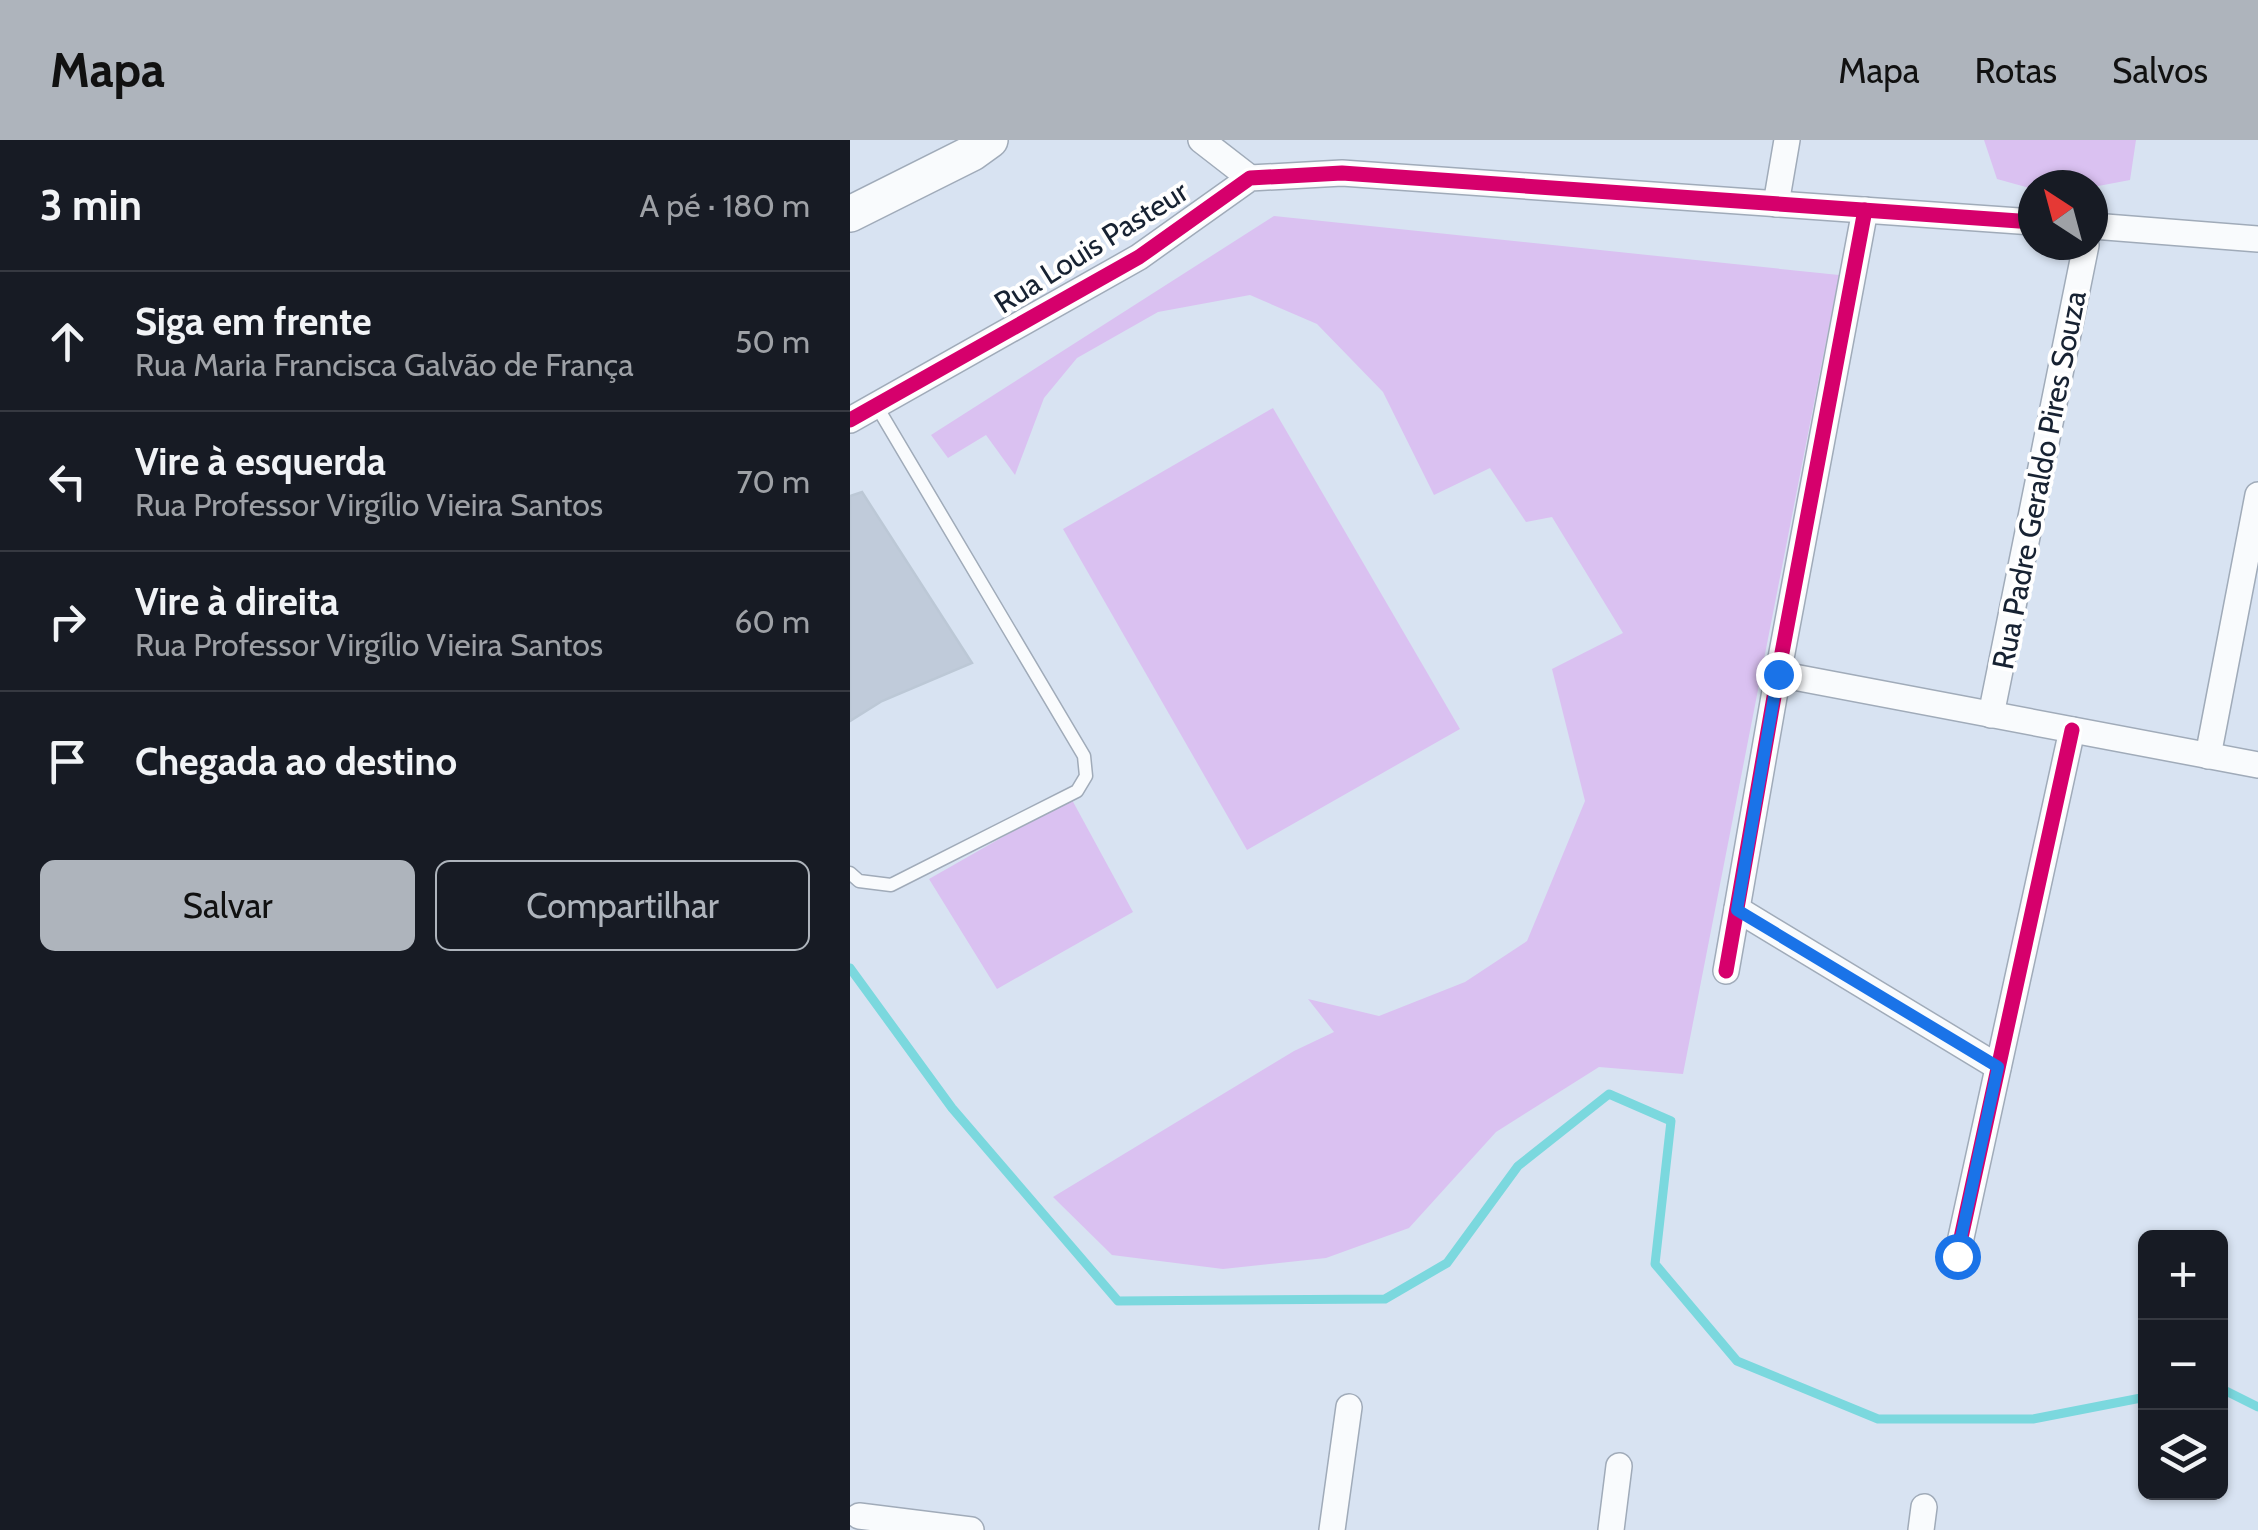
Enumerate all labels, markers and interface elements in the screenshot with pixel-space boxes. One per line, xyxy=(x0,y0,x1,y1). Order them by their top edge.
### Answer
text: Mapa xyxy=(50,41,165,99)
text: Mapa xyxy=(1838,49,1920,92)
text: Rotas xyxy=(1975,49,2057,92)
text: Salvos xyxy=(2112,49,2208,92)
north arrow xyxy=(2018,170,2108,260)
street label: Rua Louis Pasteur xyxy=(987,172,1195,321)
text: 3 min xyxy=(40,179,142,231)
text: A pé · 180 m xyxy=(639,186,810,225)
street label: Rua Padre Geraldo Pires Souza xyxy=(1984,287,2094,672)
text: Siga em frente xyxy=(135,298,372,345)
icon: ahead xyxy=(40,314,95,369)
text: 50 m xyxy=(735,322,810,361)
text: Rua Maria Francisca Galvão de França xyxy=(135,345,634,384)
text: Vire à esquerda xyxy=(135,438,386,485)
icon: left xyxy=(40,454,95,509)
text: 70 m xyxy=(737,462,810,501)
text: Rua Professor Virgílio Vieira Santos xyxy=(135,485,603,524)
text: Vire à direita xyxy=(135,578,339,625)
icon: right xyxy=(40,594,95,649)
text: 60 m xyxy=(734,602,810,641)
text: Rua Professor Virgílio Vieira Santos xyxy=(135,625,603,664)
route end xyxy=(1756,652,1802,698)
icon: arrive xyxy=(40,734,95,789)
text: Chegada ao destino xyxy=(135,738,457,785)
button: Salvar xyxy=(40,860,415,951)
button: Compartilhar xyxy=(435,860,810,951)
map controls xyxy=(2138,1230,2228,1500)
button: + xyxy=(2138,1230,2228,1320)
route start xyxy=(1935,1234,1981,1280)
button: − xyxy=(2138,1320,2228,1410)
button: layers xyxy=(2138,1410,2228,1500)

